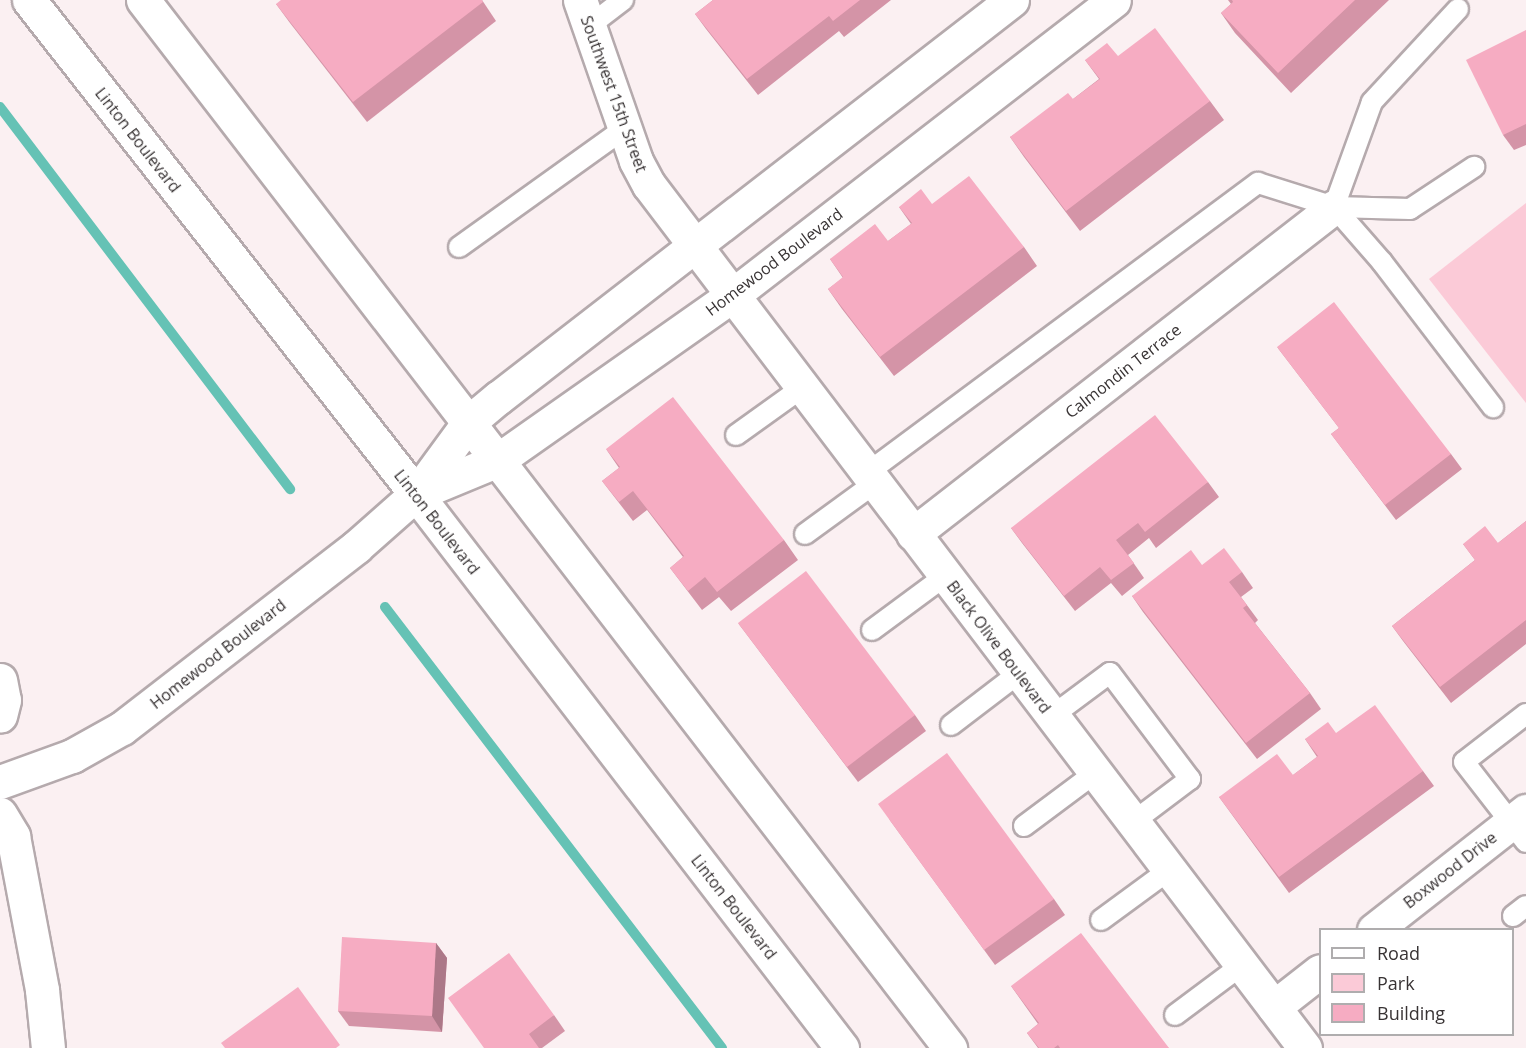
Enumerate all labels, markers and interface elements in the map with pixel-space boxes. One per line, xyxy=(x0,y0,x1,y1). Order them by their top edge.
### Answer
street label: Southwest 15th Street xyxy=(577,13,651,175)
street label: Linton Boulevard xyxy=(91,84,185,196)
street label: Homewood Boulevard xyxy=(702,204,846,320)
street label: Calmondin Terrace xyxy=(1061,320,1185,422)
street label: Linton Boulevard xyxy=(390,466,484,578)
street label: Black Olive Boulevard xyxy=(943,577,1055,717)
street label: Homewood Boulevard xyxy=(146,595,290,713)
street label: Boxwood Drive xyxy=(1400,828,1500,912)
street label: Linton Boulevard xyxy=(687,851,781,963)
legend xyxy=(1319,928,1514,1036)
text: Road xyxy=(1377,941,1420,965)
text: Park xyxy=(1377,971,1415,995)
text: Building xyxy=(1377,1001,1445,1025)

